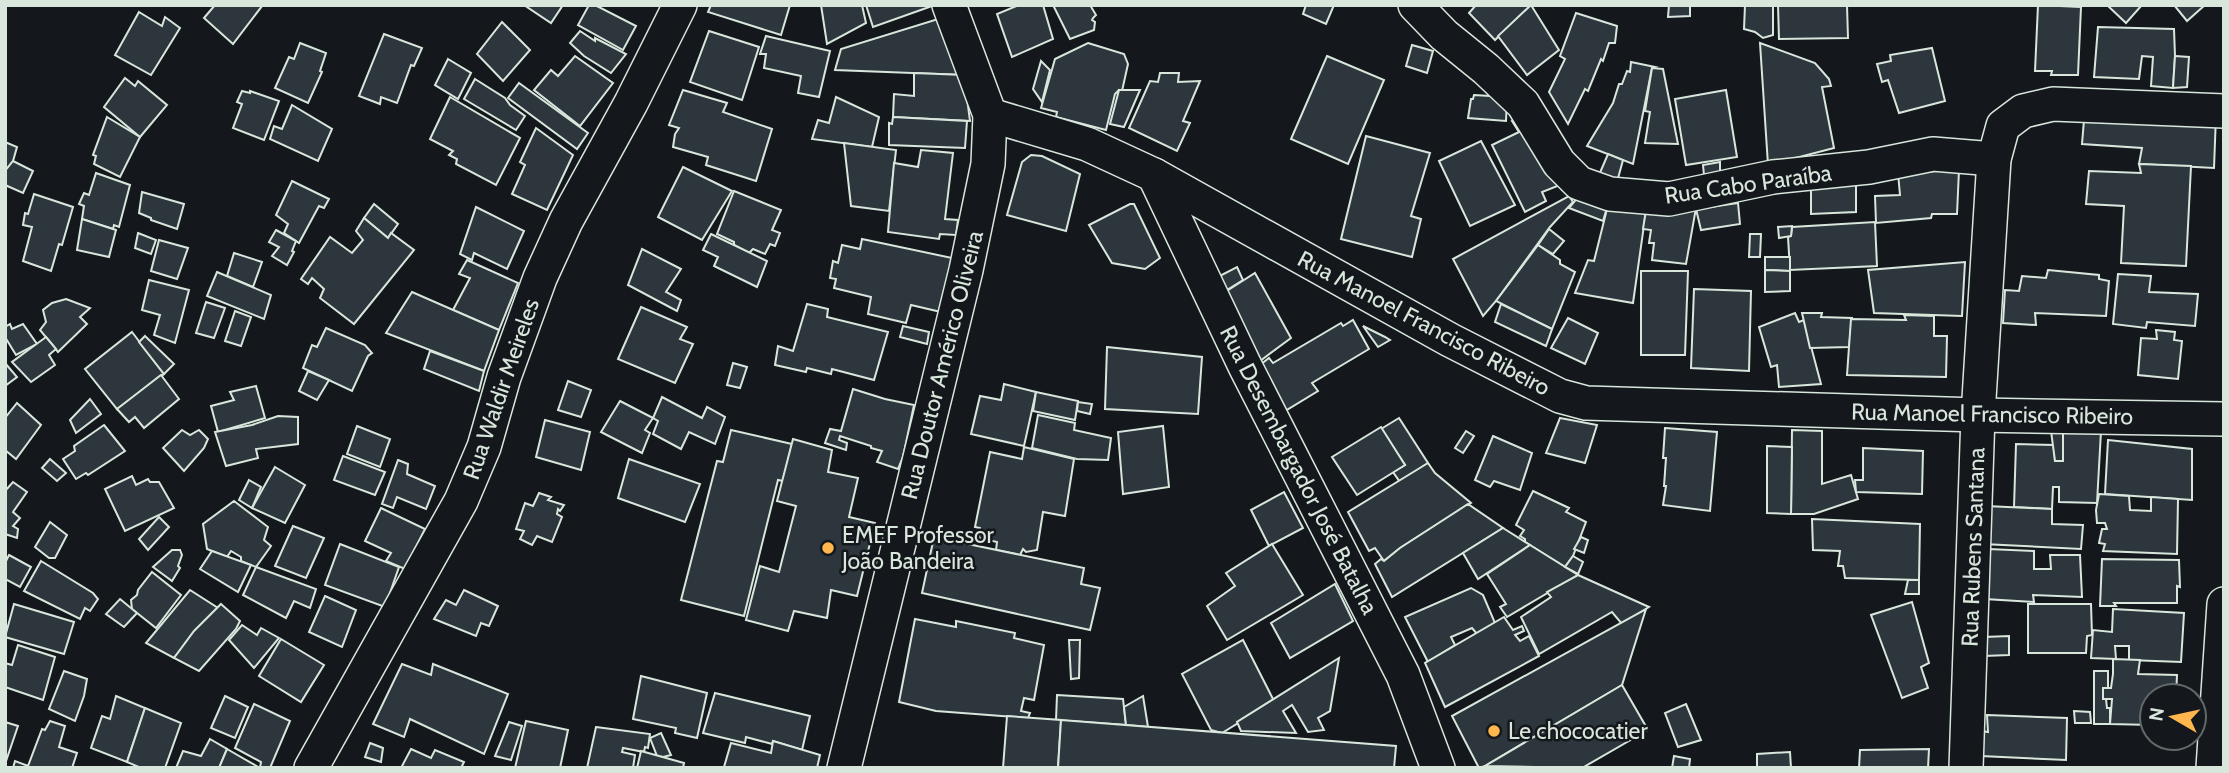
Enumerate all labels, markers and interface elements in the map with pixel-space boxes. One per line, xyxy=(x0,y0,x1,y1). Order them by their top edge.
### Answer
street label: Rua Cabo Paraíba xyxy=(1663,158,1833,210)
street label: Rua Doutor Américo Oliveira xyxy=(895,228,989,502)
street label: Rua Manoel Francisco Ribeiro xyxy=(1293,244,1555,402)
street label: Rua Waldir Meireles xyxy=(457,295,545,483)
street label: Rua Desembargador José Batalha xyxy=(1214,321,1384,619)
street label: Rua Manoel Francisco Ribeiro xyxy=(1851,398,2133,430)
street label: Rua Rubens Santana xyxy=(1956,447,1990,647)
place label: EMEF Professor João Bandeira xyxy=(841,521,995,575)
marker: EMEF Professor João Bandeira xyxy=(820,540,836,556)
north arrow xyxy=(2138,682,2208,752)
text: N xyxy=(2144,706,2169,723)
place label: Le chococatier xyxy=(1508,717,1648,745)
marker: Le chococatier xyxy=(1486,723,1502,739)

